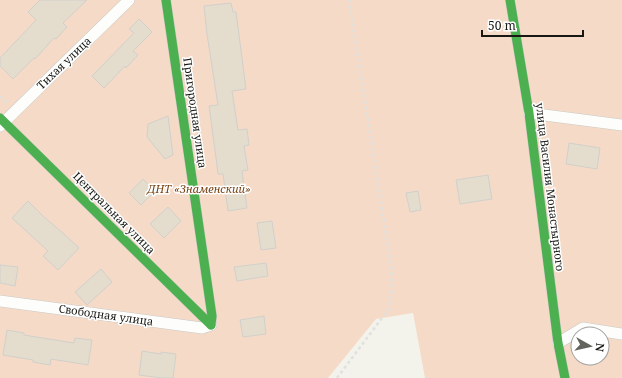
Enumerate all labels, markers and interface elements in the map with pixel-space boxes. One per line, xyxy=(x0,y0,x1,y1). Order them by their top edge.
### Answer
scale bar xyxy=(482,12,583,38)
text: 50 m xyxy=(488,17,516,34)
street label: Тихая улица xyxy=(33,33,94,92)
street label: Пригородная улица xyxy=(180,57,211,169)
street label: улица Василия Монастырного xyxy=(533,102,568,272)
street label: Центральная улица xyxy=(70,168,159,257)
park label: ДНТ «Знаменский» xyxy=(146,181,251,196)
street label: Свободная улица xyxy=(58,300,154,329)
north arrow xyxy=(570,326,610,366)
text: N xyxy=(592,342,608,353)

